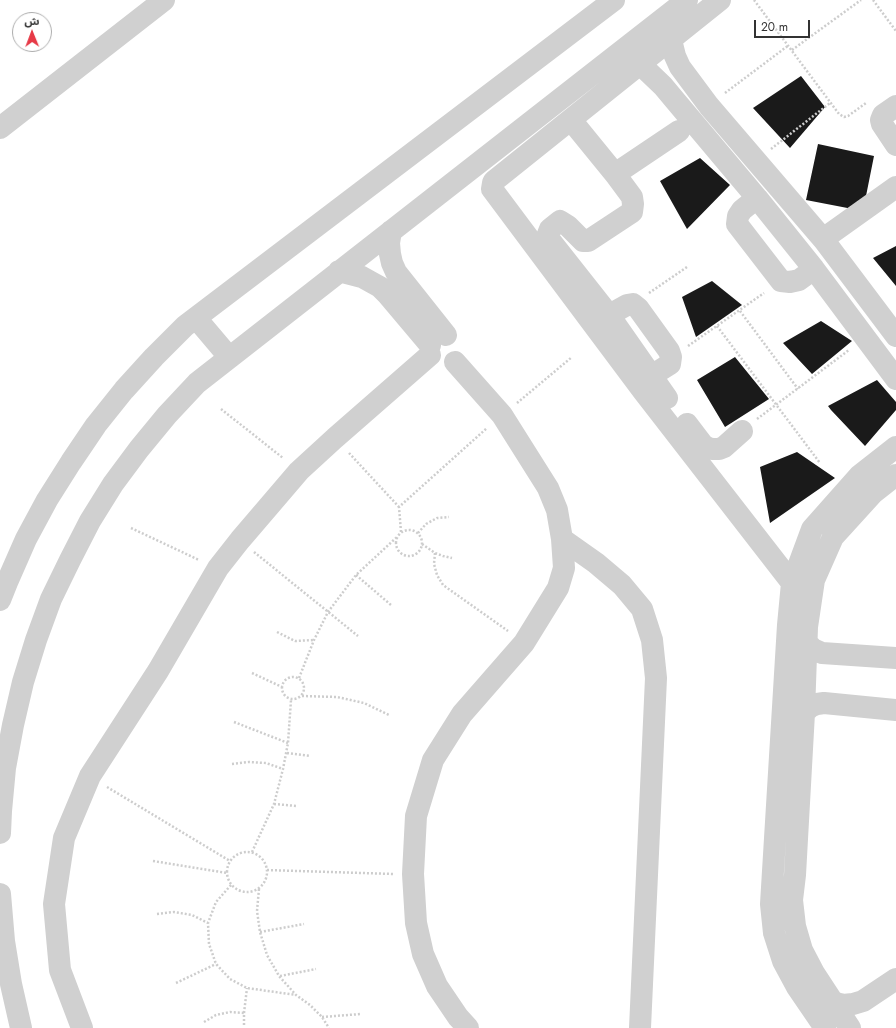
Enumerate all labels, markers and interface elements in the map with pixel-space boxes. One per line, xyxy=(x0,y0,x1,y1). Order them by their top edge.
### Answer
north arrow xyxy=(12,12,52,52)
scale bar xyxy=(756,12,812,38)
text: ش xyxy=(24,13,39,29)
text: 20 m xyxy=(761,18,788,36)

